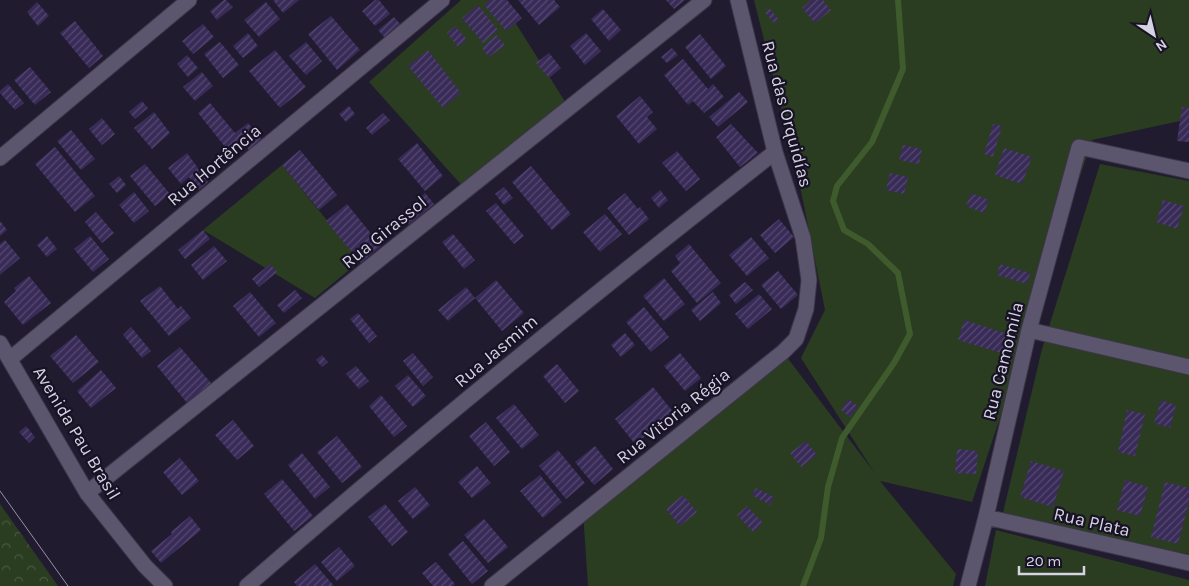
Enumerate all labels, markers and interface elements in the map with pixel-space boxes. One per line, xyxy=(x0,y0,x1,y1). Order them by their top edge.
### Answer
north arrow xyxy=(1129,10,1179,60)
text: N xyxy=(1152,35,1170,55)
street label: Rua das Orquidías xyxy=(757,38,817,190)
street label: Rua Hortência xyxy=(163,119,265,211)
street label: Rua Girassol xyxy=(337,191,431,273)
street label: Rua Camomila xyxy=(978,300,1028,422)
street label: Rua Jasmim xyxy=(450,310,542,392)
street label: Avenida Pau Brasil xyxy=(28,362,126,504)
street label: Rua Vitoria Régia xyxy=(612,363,734,469)
street label: Rua Plata xyxy=(1052,503,1132,541)
scale bar xyxy=(1019,544,1084,576)
text: 20 m xyxy=(1026,552,1061,570)

